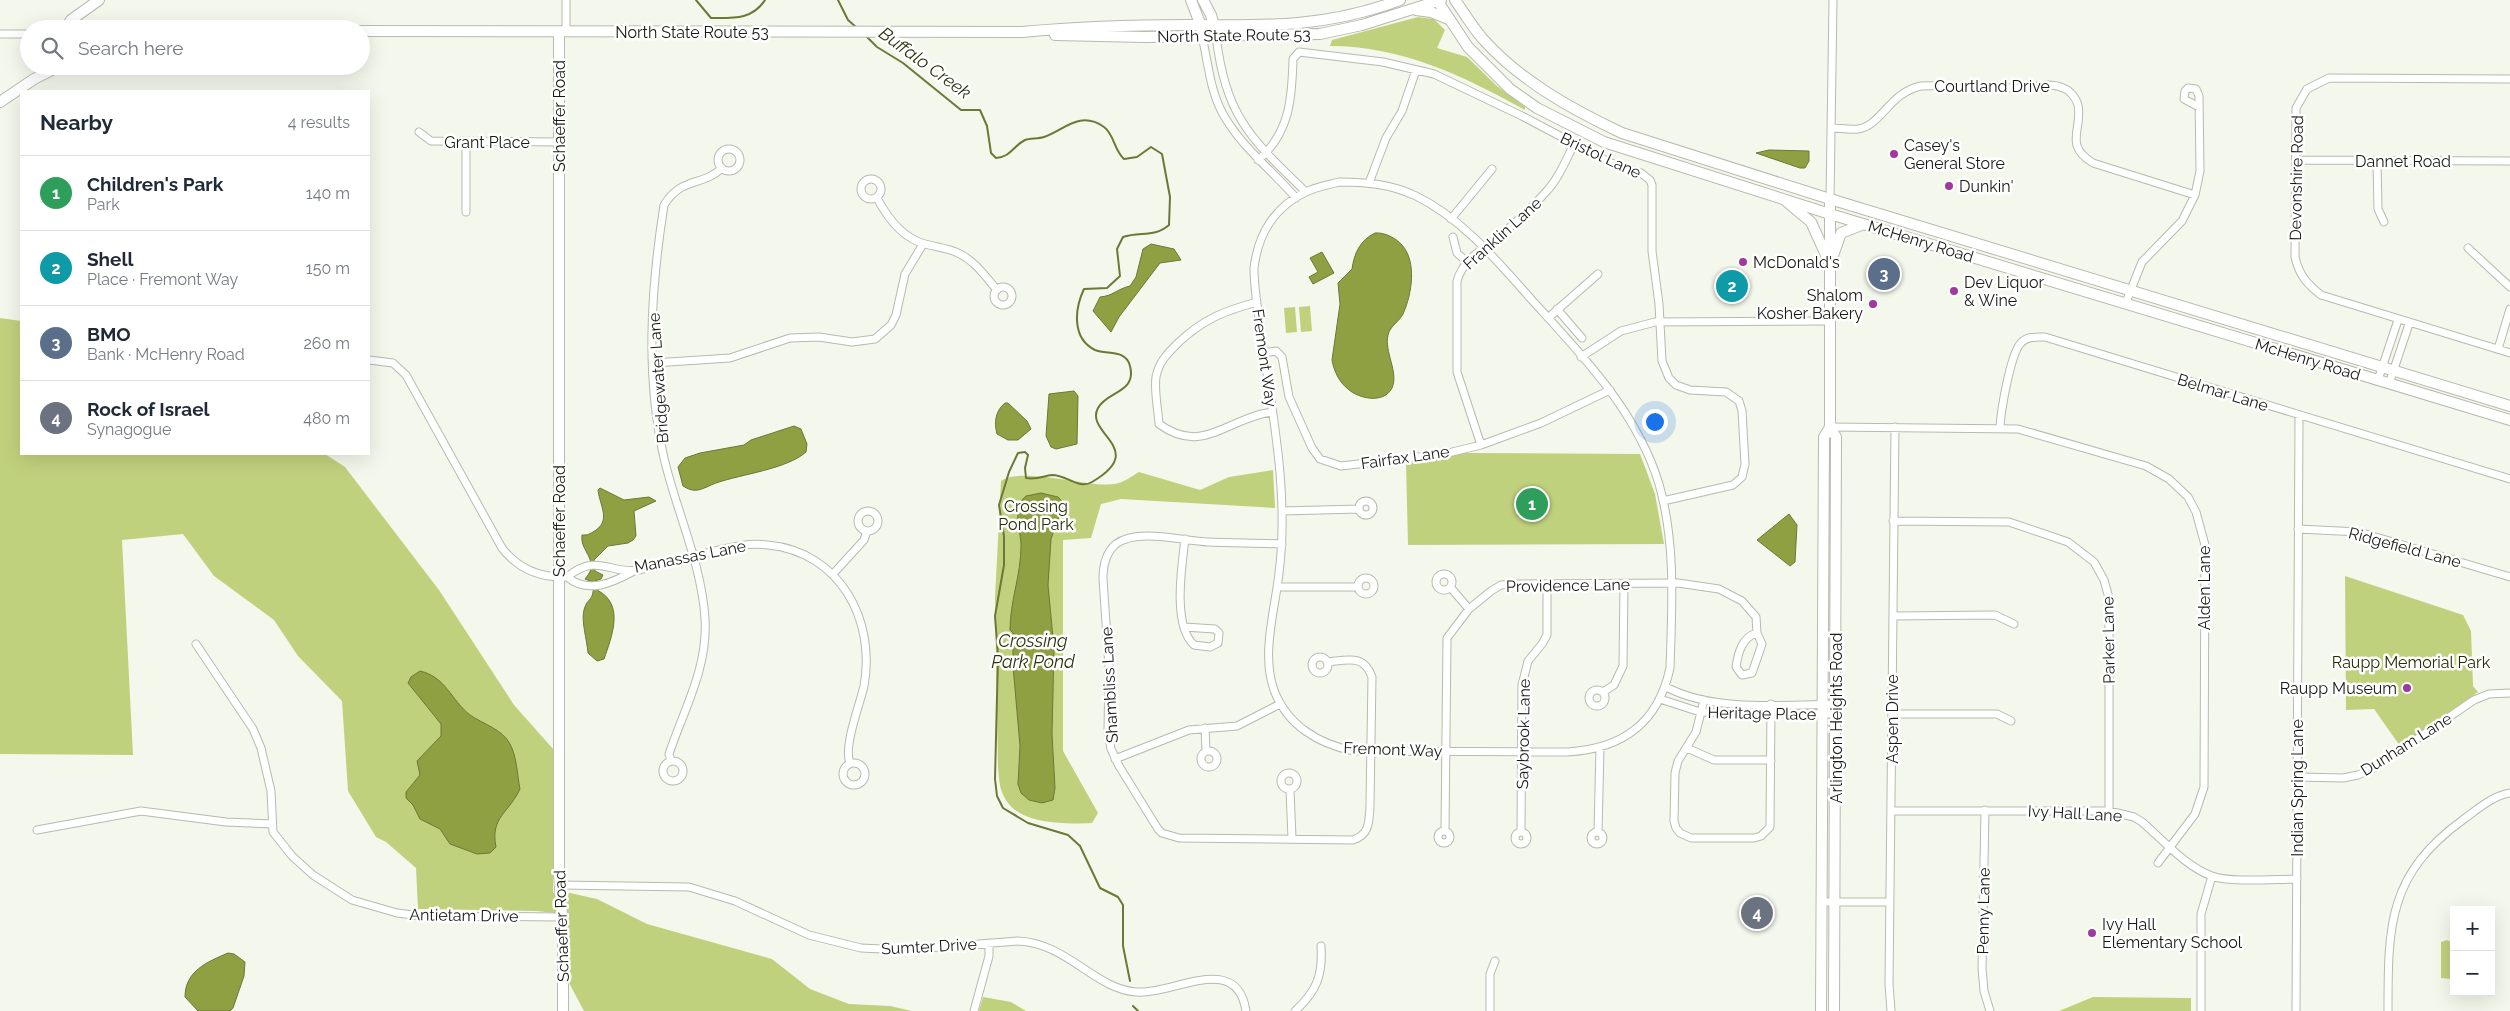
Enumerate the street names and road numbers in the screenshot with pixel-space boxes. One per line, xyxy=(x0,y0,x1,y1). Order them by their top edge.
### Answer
street label: North State Route 53 xyxy=(615,23,769,42)
street label: North State Route 53 xyxy=(1157,25,1311,46)
street label: Schaeffer Road xyxy=(550,60,569,172)
street label: Courtland Drive xyxy=(1934,77,2050,96)
street label: Devonshire Road xyxy=(2286,115,2307,241)
street label: Bristol Lane xyxy=(1557,128,1644,182)
street label: Grant Place xyxy=(444,133,530,152)
street label: Dannet Road xyxy=(2355,152,2451,171)
street label: Franklin Lane xyxy=(1459,193,1545,274)
street label: McHenry Road xyxy=(1866,216,1976,267)
street label: Fremont Way xyxy=(1248,308,1281,409)
street label: Bridgewater Lane xyxy=(644,312,673,444)
street label: McHenry Road xyxy=(2253,334,2363,385)
street label: Belmar Lane xyxy=(2175,370,2271,415)
street label: Fairfax Lane xyxy=(1360,442,1451,473)
street label: Schaeffer Road xyxy=(550,465,569,577)
street label: Ridgefield Lane xyxy=(2347,523,2463,572)
street label: Manassas Lane xyxy=(633,536,748,577)
street label: Alden Lane xyxy=(2195,546,2214,630)
street label: Providence Lane xyxy=(1506,575,1630,596)
street label: Parker Lane xyxy=(2098,596,2119,684)
street label: Shambliss Lane xyxy=(1097,626,1122,744)
street label: Arlington Heights Road xyxy=(1827,633,1846,803)
street label: Aspen Drive xyxy=(1883,674,1902,764)
street label: Saybrook Lane xyxy=(1513,679,1534,789)
street label: Heritage Place xyxy=(1707,703,1817,724)
street label: Dunham Lane xyxy=(2357,709,2455,780)
street label: Indian Spring Lane xyxy=(2288,719,2307,857)
street label: Fremont Way xyxy=(1343,738,1443,761)
street label: Ivy Hall Lane xyxy=(2027,802,2123,825)
street label: Penny Lane xyxy=(1973,867,1994,955)
street label: Schaeffer Road xyxy=(550,870,573,982)
street label: Antietam Drive xyxy=(409,905,519,926)
street label: Sumter Drive xyxy=(881,935,977,958)

